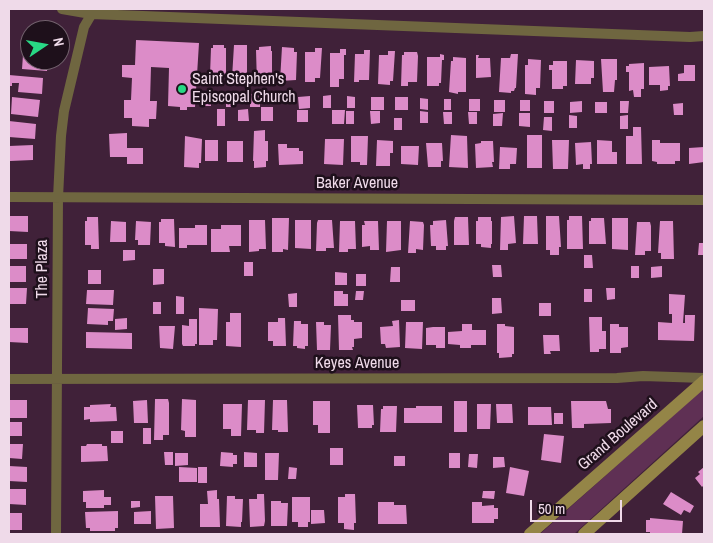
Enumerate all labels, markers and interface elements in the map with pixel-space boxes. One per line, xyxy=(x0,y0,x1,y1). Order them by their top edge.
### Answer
north arrow xyxy=(20,20,70,70)
text: N xyxy=(49,36,68,48)
place label: Saint Stephen's Episcopal Church xyxy=(192,70,296,108)
marker: Saint Stephen's Episcopal Church xyxy=(176,83,188,95)
street label: Baker Avenue xyxy=(316,174,398,194)
street label: The Plaza xyxy=(33,239,53,299)
street label: Keyes Avenue xyxy=(315,354,399,374)
street label: Grand Boulevard xyxy=(574,395,662,475)
scale bar xyxy=(533,490,626,522)
text: 50 m xyxy=(538,498,565,519)

